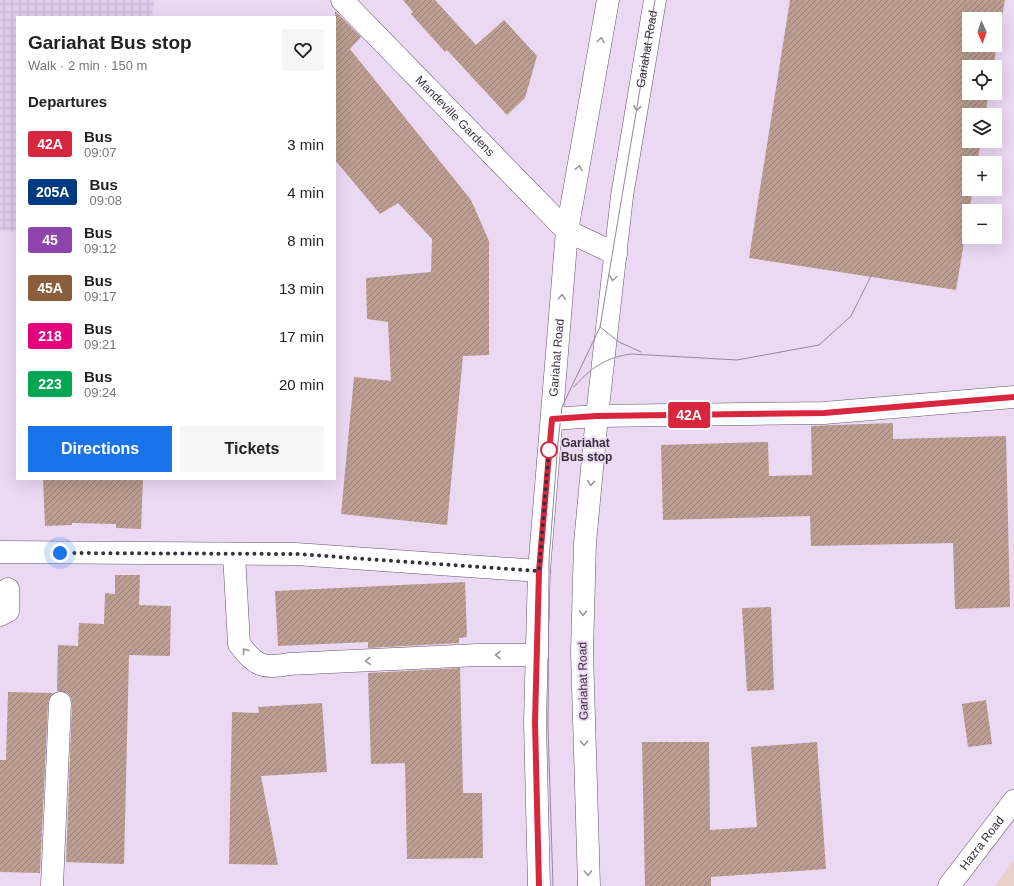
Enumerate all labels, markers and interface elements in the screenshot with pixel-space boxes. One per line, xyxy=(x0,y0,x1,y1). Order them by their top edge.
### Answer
street label: Gariahat Road xyxy=(633,9,660,89)
north arrow xyxy=(962,12,1002,52)
map controls xyxy=(962,12,1002,244)
button: heart xyxy=(282,29,324,71)
text: Gariahat Bus stop xyxy=(28,32,192,53)
one-way arrow xyxy=(596,37,605,43)
text: Walk · 2 min · 150 m xyxy=(28,58,147,73)
button: locate xyxy=(962,60,1002,100)
street label: Mandeville Gardens xyxy=(413,73,497,159)
text: Departures xyxy=(28,93,107,110)
one-way arrow xyxy=(633,104,642,111)
button: layers xyxy=(962,108,1002,148)
text: Bus xyxy=(84,128,112,145)
text: 42A xyxy=(37,136,63,152)
text: 3 min xyxy=(287,136,324,153)
text: 09:07 xyxy=(84,145,117,160)
button: + xyxy=(962,156,1002,196)
one-way arrow xyxy=(575,165,583,171)
text: Bus xyxy=(89,176,118,193)
text: 205A xyxy=(36,184,69,200)
text: 4 min xyxy=(287,184,324,201)
text: 09:08 xyxy=(89,193,122,208)
button: − xyxy=(962,204,1002,244)
text: Bus xyxy=(84,224,112,241)
text: 45 xyxy=(42,232,58,248)
text: 8 min xyxy=(287,232,324,249)
text: 09:12 xyxy=(84,241,117,256)
text: Bus xyxy=(84,272,112,289)
one-way arrow xyxy=(609,275,618,281)
text: 45A xyxy=(37,280,63,296)
text: 13 min xyxy=(279,280,324,297)
text: 09:17 xyxy=(84,289,117,304)
one-way arrow xyxy=(558,294,567,300)
street label: Gariahat Road xyxy=(546,318,567,397)
text: Bus xyxy=(84,320,112,337)
text: 218 xyxy=(38,328,62,344)
text: 17 min xyxy=(279,328,324,345)
text: 09:21 xyxy=(84,337,117,352)
text: Bus xyxy=(84,368,112,385)
text: 223 xyxy=(38,376,62,392)
text: 20 min xyxy=(279,376,324,393)
text: 09:24 xyxy=(84,385,117,400)
line badge: 42A xyxy=(666,402,712,428)
text: 42A xyxy=(676,407,702,423)
button: Directions xyxy=(28,426,172,472)
button: Tickets xyxy=(180,426,324,472)
place label: Gariahat Bus stop xyxy=(561,436,612,464)
marker: Gariahat Bus stop xyxy=(540,441,558,459)
one-way arrow xyxy=(586,480,595,486)
your location xyxy=(50,543,70,563)
one-way arrow xyxy=(579,610,587,616)
street label: Gariahat Road xyxy=(575,642,591,720)
one-way arrow xyxy=(242,648,249,655)
one-way arrow xyxy=(495,651,501,659)
one-way arrow xyxy=(365,656,371,665)
one-way arrow xyxy=(580,740,588,746)
street label: Hazra Road xyxy=(957,813,1007,873)
one-way arrow xyxy=(584,870,593,876)

